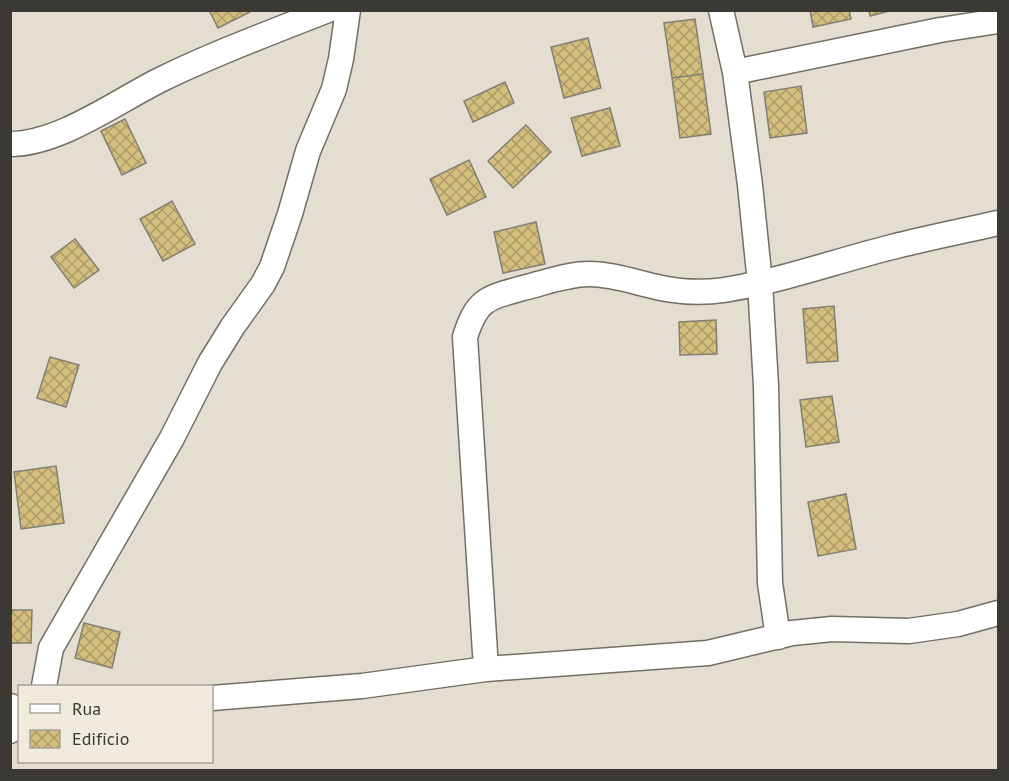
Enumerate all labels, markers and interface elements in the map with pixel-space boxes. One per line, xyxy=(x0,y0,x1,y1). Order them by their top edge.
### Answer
legend xyxy=(18,685,213,763)
text: Rua xyxy=(72,697,101,720)
text: Edifício xyxy=(72,727,129,750)

